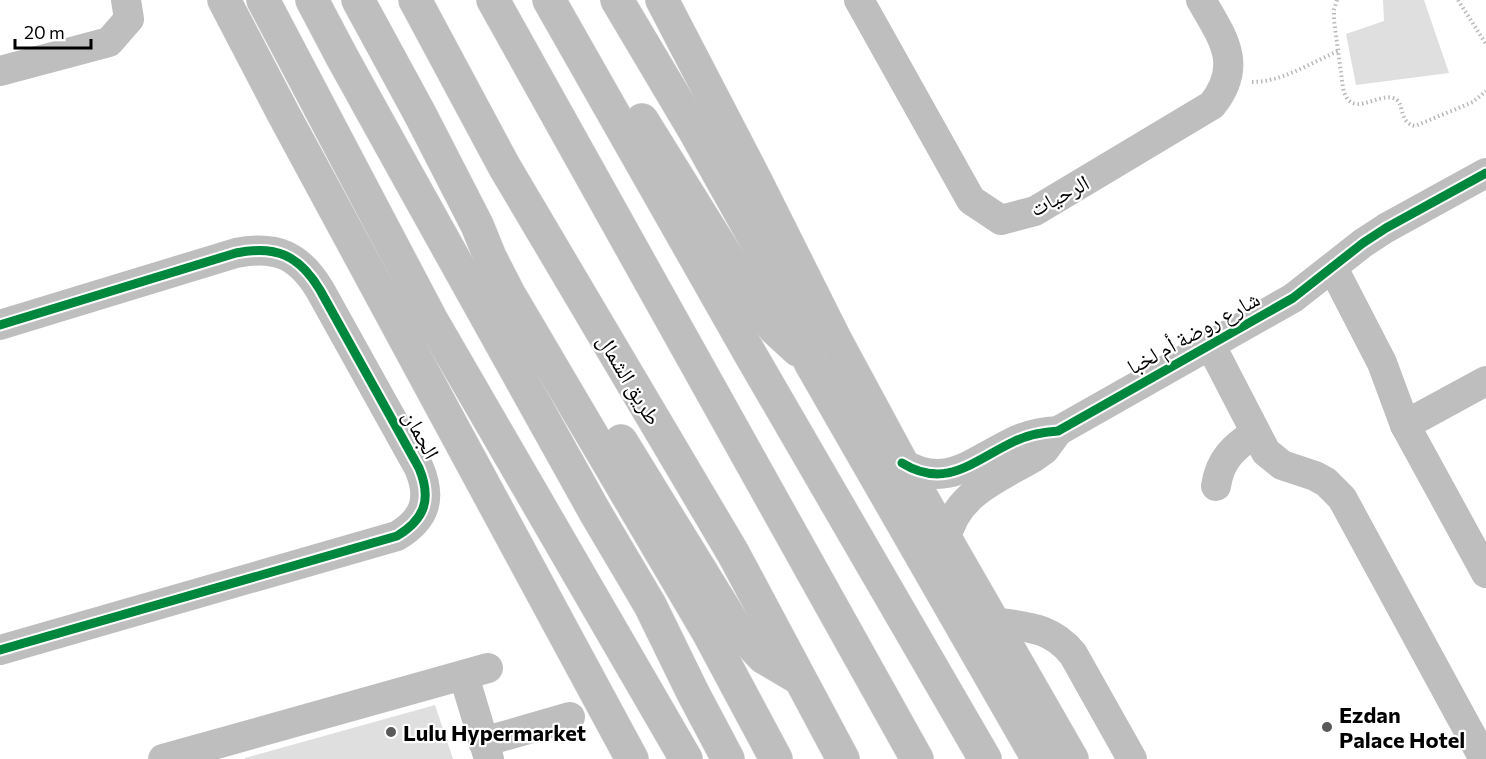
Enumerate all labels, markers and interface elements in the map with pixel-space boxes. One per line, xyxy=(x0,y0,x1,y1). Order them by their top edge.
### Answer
scale bar xyxy=(15,12,92,50)
text: 20 m xyxy=(24,21,65,43)
street label: الرحيات xyxy=(1025,168,1093,222)
street label: شارع روضة أم لخبا xyxy=(1122,284,1265,381)
street label: طريق الشمال xyxy=(591,329,668,430)
street label: الجمان xyxy=(397,405,446,464)
place label: Ezdan Palace Hotel xyxy=(1339,701,1465,753)
place label: Lulu Hypermarket xyxy=(403,719,586,746)
marker: Ezdan Palace Hotel xyxy=(1320,720,1334,734)
marker: Lulu Hypermarket xyxy=(384,725,398,739)

